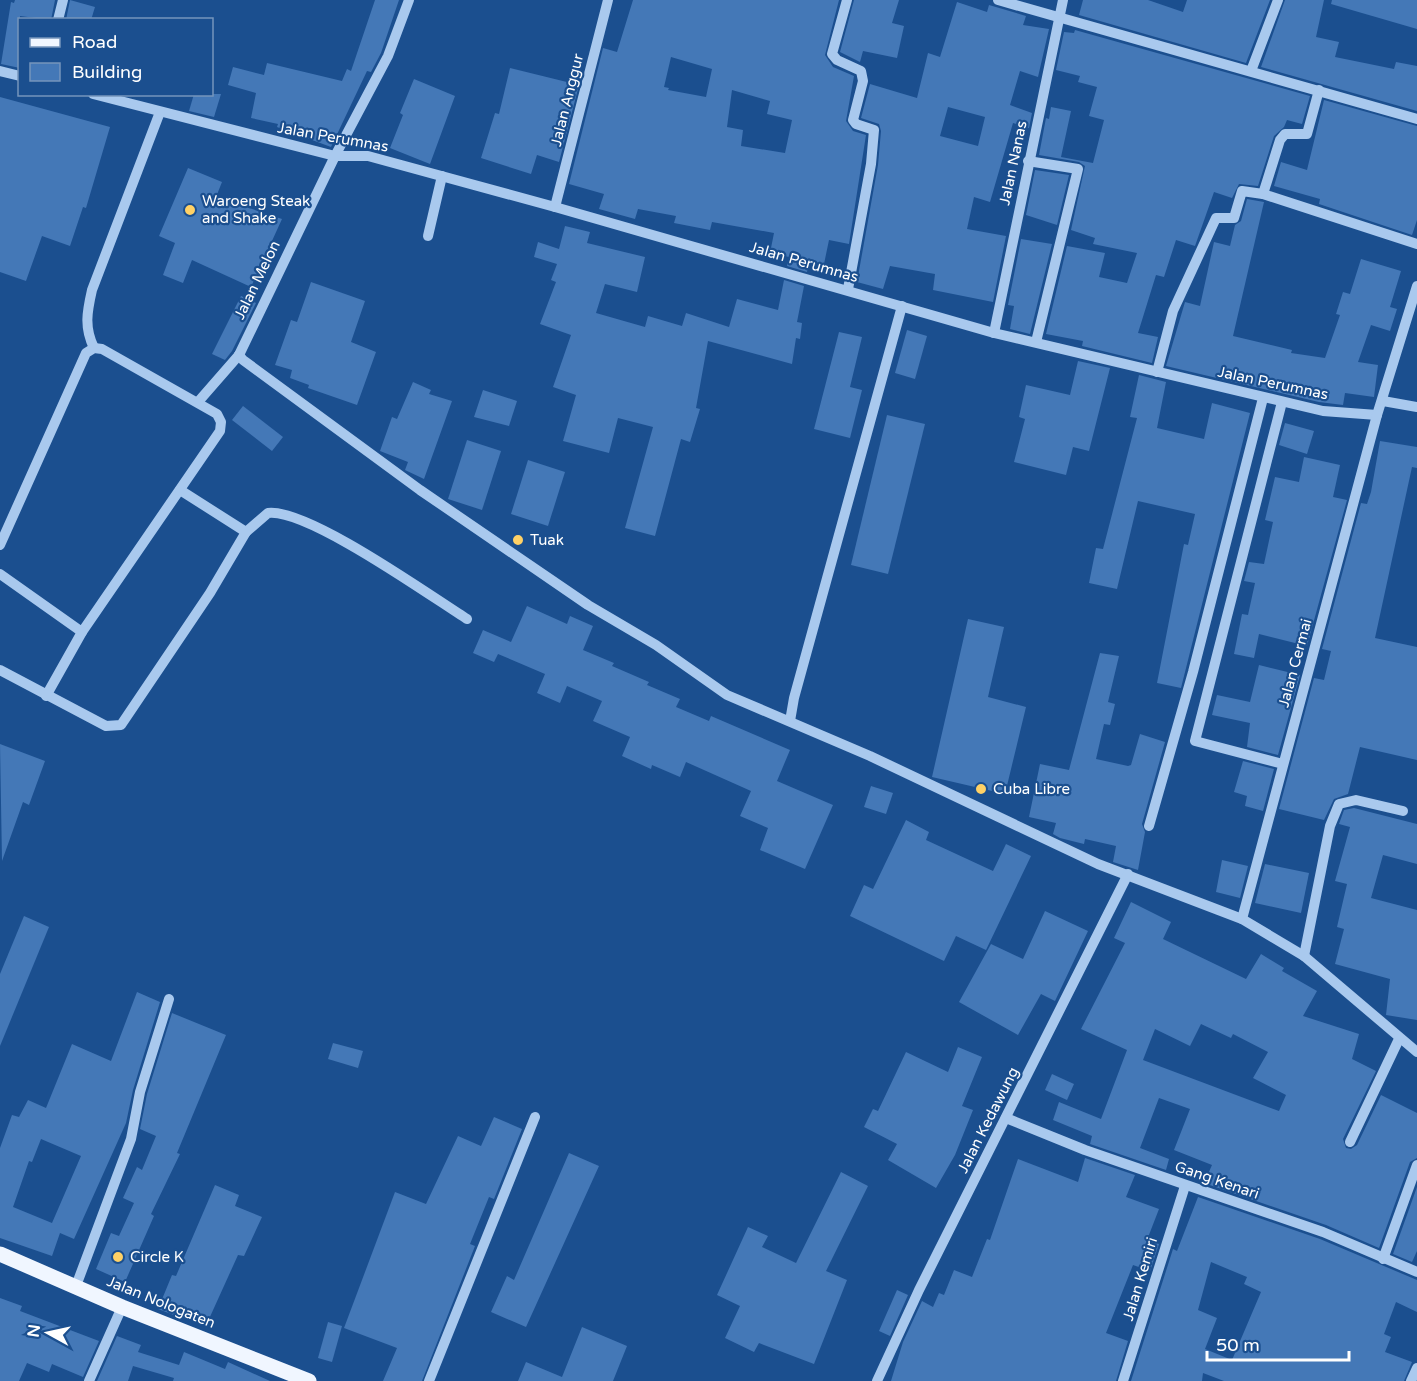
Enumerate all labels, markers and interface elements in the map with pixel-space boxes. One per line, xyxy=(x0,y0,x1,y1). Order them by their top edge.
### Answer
legend xyxy=(18,18,213,96)
text: Road xyxy=(72,31,117,53)
street label: Jalan Anggur xyxy=(547,52,587,148)
text: Building xyxy=(72,61,142,83)
street label: Jalan Perumnas xyxy=(276,118,390,156)
street label: Jalan Nanas xyxy=(995,119,1031,207)
place label: Waroeng Steak and Shake xyxy=(202,192,310,227)
marker: Waroeng Steak and Shake xyxy=(183,203,197,217)
street label: Jalan Melon xyxy=(230,238,284,322)
street label: Jalan Perumnas xyxy=(747,238,861,286)
street label: Jalan Perumnas xyxy=(1216,363,1330,403)
place label: Tuak xyxy=(530,531,564,549)
marker: Tuak xyxy=(511,533,525,547)
street label: Jalan Cermai xyxy=(1275,617,1315,709)
place label: Cuba Libre xyxy=(993,780,1070,798)
marker: Cuba Libre xyxy=(974,782,988,796)
street label: Jalan Kedawung xyxy=(954,1064,1022,1176)
street label: Gang Kenari xyxy=(1173,1157,1261,1203)
street label: Jalan Kemiri xyxy=(1119,1235,1161,1323)
place label: Circle K xyxy=(130,1248,184,1266)
marker: Circle K xyxy=(111,1250,125,1264)
street label: Jalan Nologaten xyxy=(104,1272,218,1332)
north arrow xyxy=(18,1303,78,1363)
text: N xyxy=(23,1323,45,1339)
scale bar xyxy=(1207,1324,1350,1362)
text: 50 m xyxy=(1216,1334,1260,1356)

